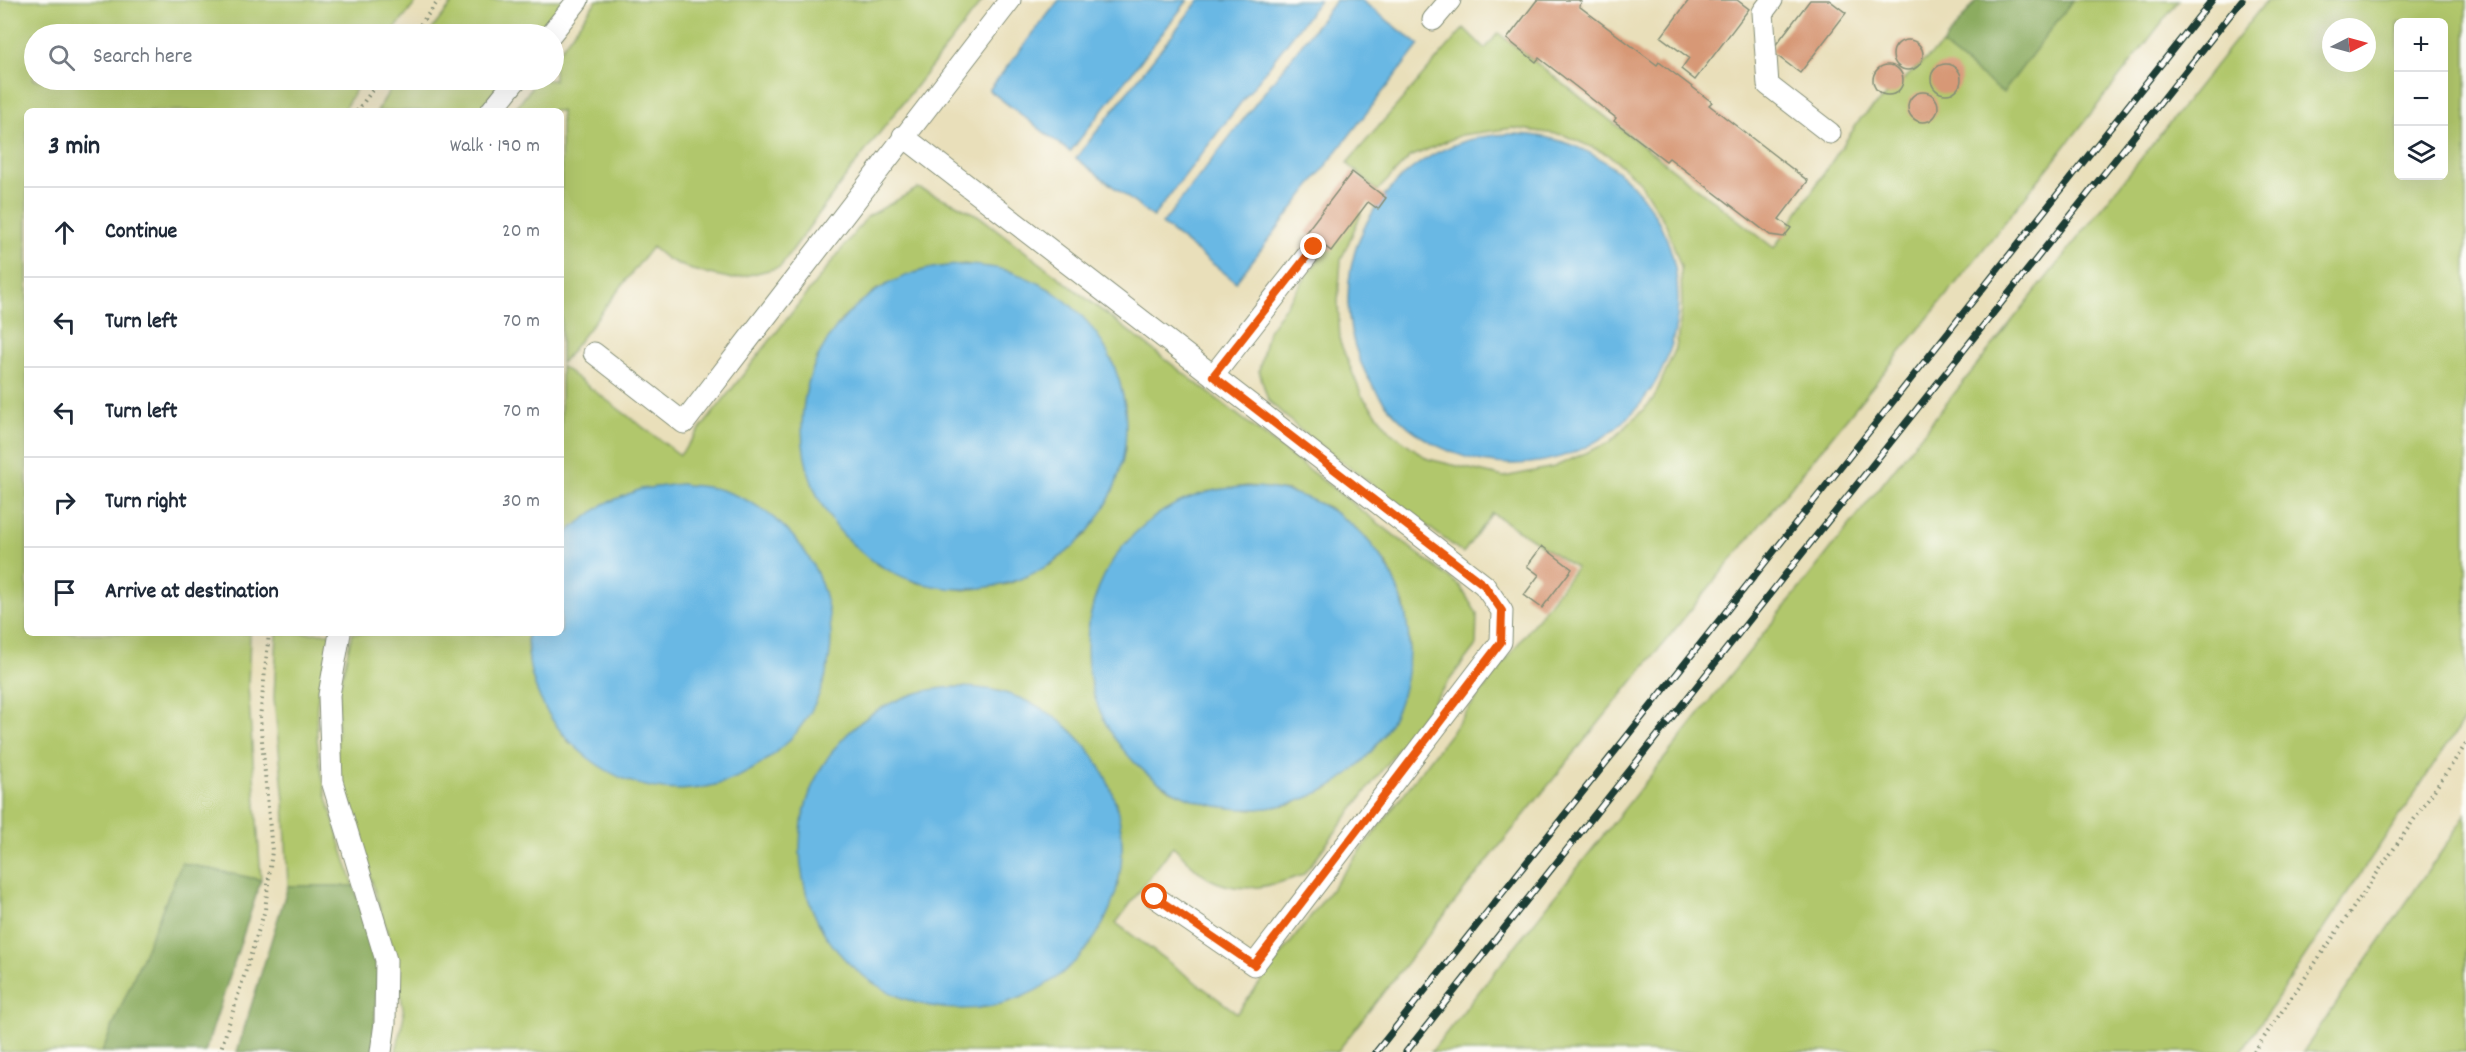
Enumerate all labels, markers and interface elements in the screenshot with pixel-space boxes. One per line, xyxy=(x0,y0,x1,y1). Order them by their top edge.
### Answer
north arrow xyxy=(2322,18,2376,72)
map controls xyxy=(2394,18,2448,180)
button: + xyxy=(2394,18,2448,72)
search box xyxy=(24,24,564,90)
icon: search xyxy=(45,41,78,74)
text: Search here xyxy=(93,42,192,73)
button: − xyxy=(2394,72,2448,126)
button: layers xyxy=(2394,126,2448,180)
text: 3 min xyxy=(48,129,100,166)
text: Walk · 190 m xyxy=(450,133,540,161)
icon: ahead xyxy=(48,216,81,249)
text: Continue xyxy=(105,217,177,248)
text: 20 m xyxy=(502,218,540,246)
route end xyxy=(1300,233,1326,259)
icon: left xyxy=(48,306,81,339)
text: Turn left xyxy=(105,307,177,338)
text: 70 m xyxy=(503,308,540,336)
icon: left xyxy=(48,396,81,429)
text: Turn left xyxy=(105,397,177,428)
text: 70 m xyxy=(503,398,540,426)
icon: right xyxy=(48,486,81,519)
text: Turn right xyxy=(105,487,187,518)
text: 30 m xyxy=(502,488,540,516)
icon: arrive xyxy=(48,576,81,609)
text: Arrive at destination xyxy=(105,577,279,608)
route start xyxy=(1141,883,1167,909)

